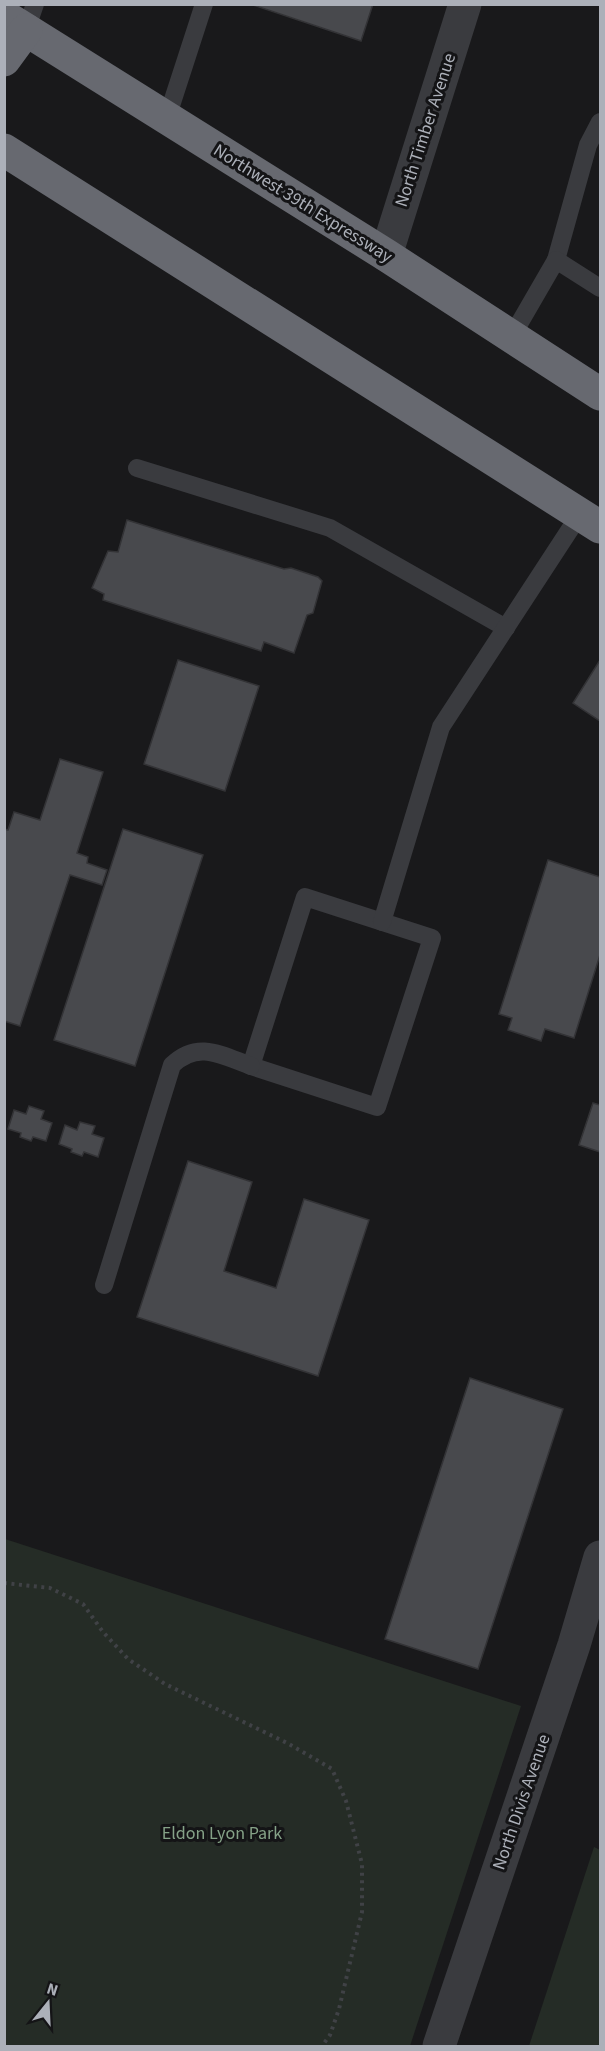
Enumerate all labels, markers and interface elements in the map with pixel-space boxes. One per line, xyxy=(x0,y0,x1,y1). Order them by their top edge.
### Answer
street label: North Timber Avenue xyxy=(389,50,462,210)
street label: Northwest 39th Expressway xyxy=(208,138,398,269)
street label: North Divis Avenue xyxy=(487,1731,556,1873)
park label: Eldon Lyon Park xyxy=(162,1821,282,1846)
north arrow xyxy=(18,1973,78,2033)
text: N xyxy=(44,1978,61,2002)

